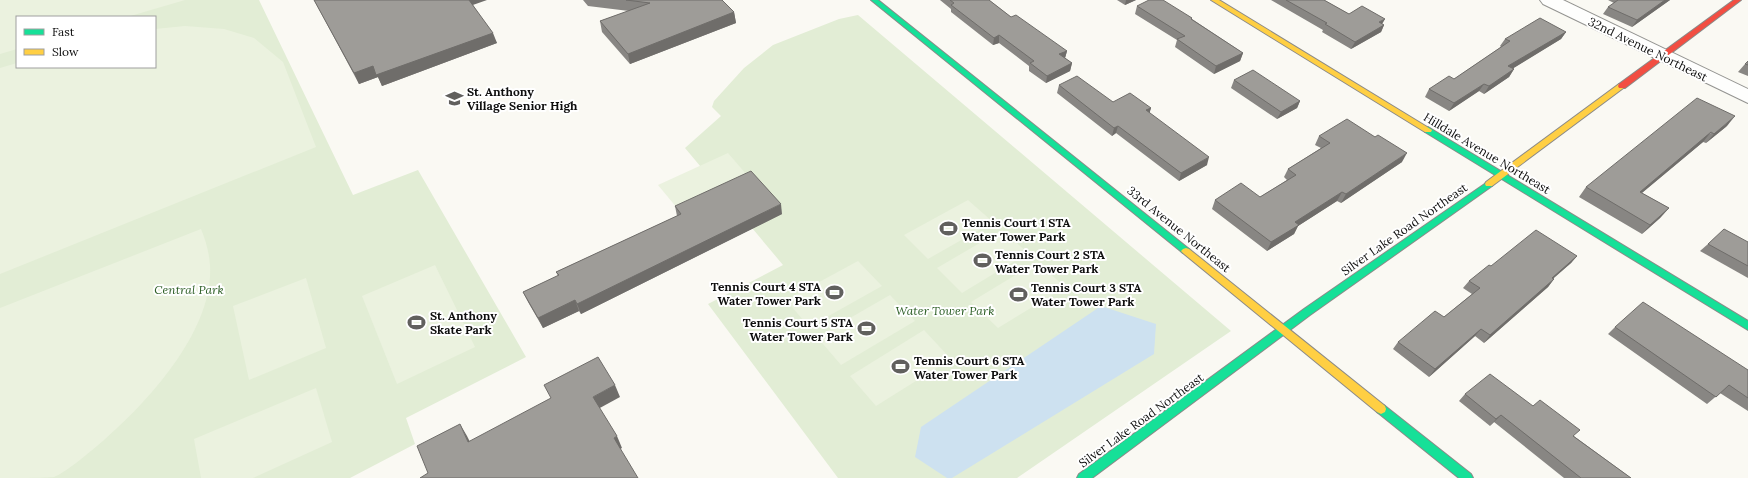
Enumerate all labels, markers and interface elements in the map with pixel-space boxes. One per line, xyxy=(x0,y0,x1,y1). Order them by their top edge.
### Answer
street label: 32nd Avenue Northeast xyxy=(1586,14,1710,85)
legend xyxy=(16,16,156,68)
text: Fast xyxy=(52,24,75,39)
text: Slow xyxy=(52,44,79,59)
place label: St. Anthony Village Senior High xyxy=(467,84,578,113)
school or university icon: St. Anthony Village Senior High xyxy=(444,88,464,108)
street label: Hilldale Avenue Northeast xyxy=(1421,109,1553,197)
street label: Silver Lake Road Northeast xyxy=(1338,179,1470,278)
street label: 33rd Avenue Northeast xyxy=(1124,183,1234,276)
place label: Tennis Court 1 STA Water Tower Park xyxy=(962,215,1071,244)
sports icon: Tennis Court 1 STA Water Tower Park xyxy=(939,219,959,239)
place label: Tennis Court 2 STA Water Tower Park xyxy=(995,247,1105,276)
sports icon: Tennis Court 2 STA Water Tower Park xyxy=(972,251,992,271)
place label: Tennis Court 4 STA Water Tower Park xyxy=(711,279,821,308)
place label: Tennis Court 3 STA Water Tower Park xyxy=(1031,280,1141,309)
park label: Central Park xyxy=(154,282,224,297)
sports icon: Tennis Court 4 STA Water Tower Park xyxy=(824,283,844,303)
sports icon: Tennis Court 3 STA Water Tower Park xyxy=(1008,284,1028,304)
park label: Water Tower Park xyxy=(896,303,994,318)
place label: St. Anthony Skate Park xyxy=(430,308,497,337)
sports icon: St. Anthony Skate Park xyxy=(407,312,427,332)
place label: Tennis Court 5 STA Water Tower Park xyxy=(743,315,853,344)
sports icon: Tennis Court 5 STA Water Tower Park xyxy=(856,319,876,339)
place label: Tennis Court 6 STA Water Tower Park xyxy=(914,353,1025,382)
sports icon: Tennis Court 6 STA Water Tower Park xyxy=(891,357,911,377)
street label: Silver Lake Road Northeast xyxy=(1076,369,1207,470)

